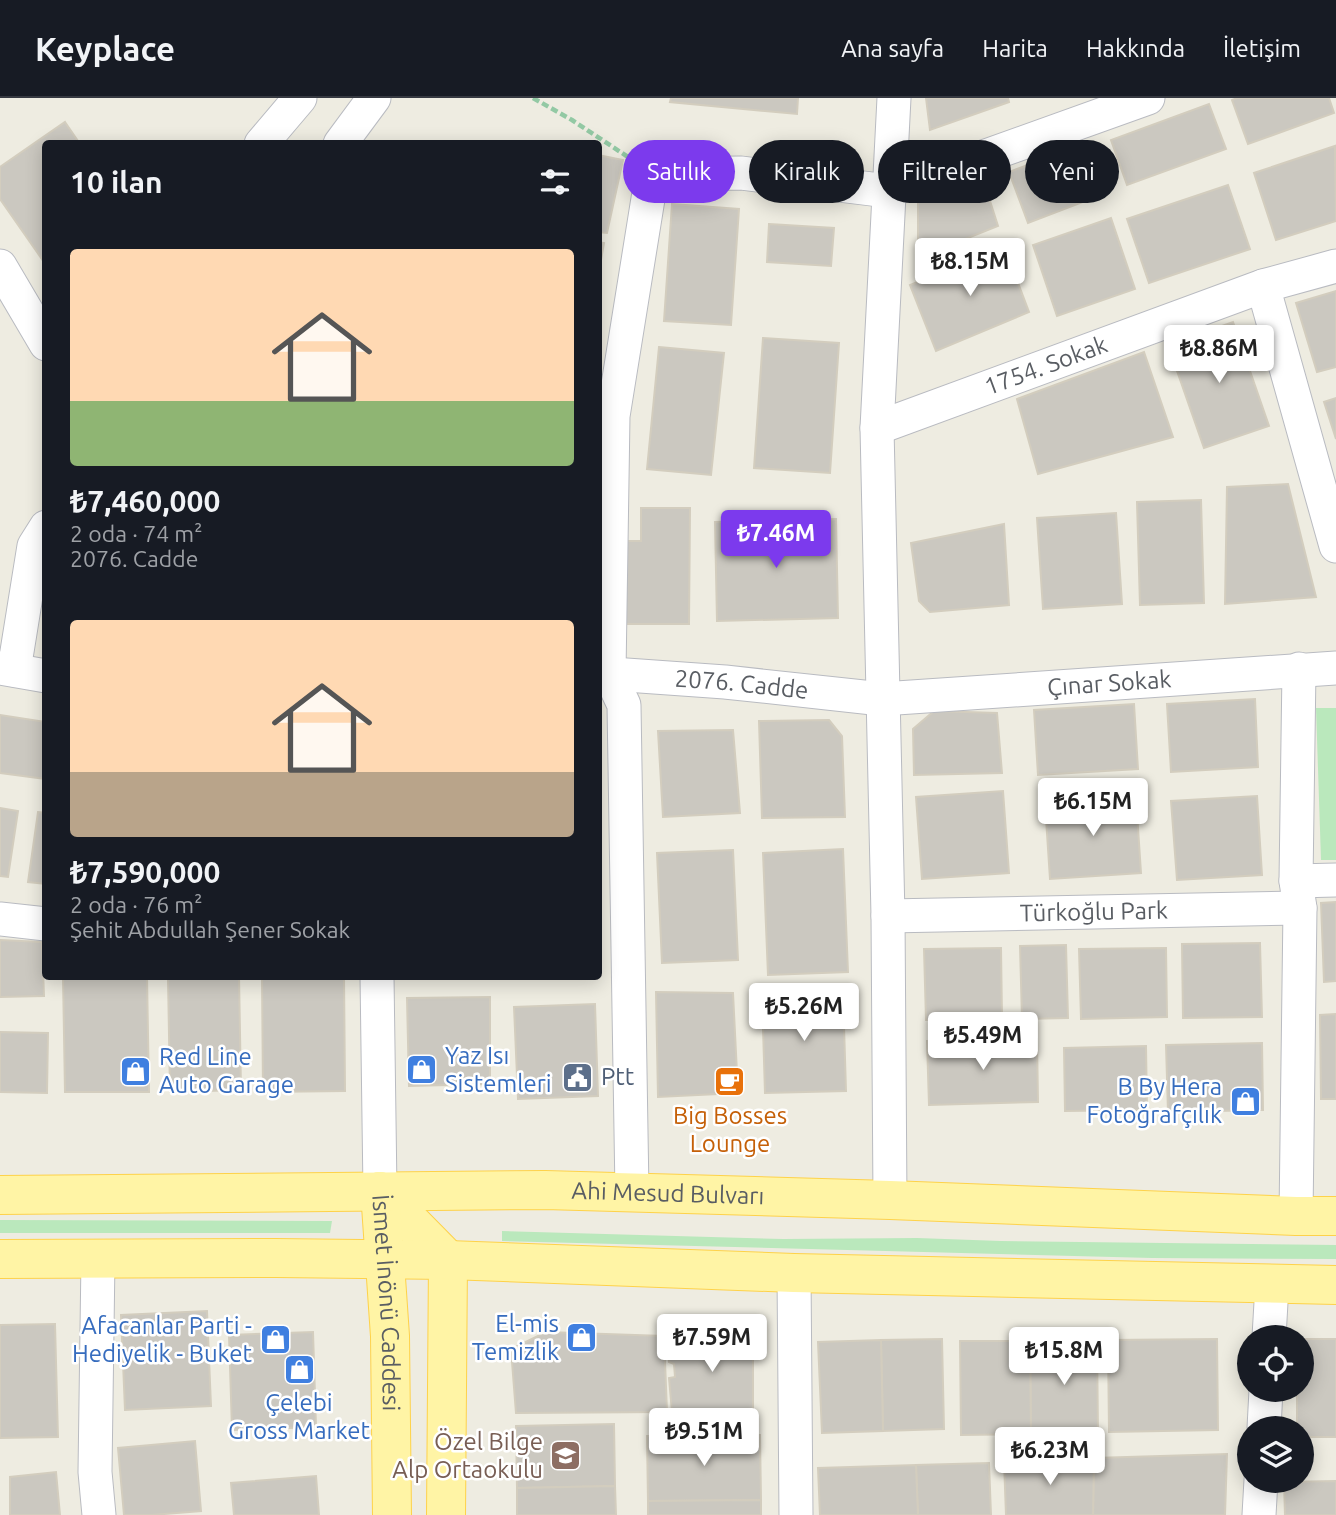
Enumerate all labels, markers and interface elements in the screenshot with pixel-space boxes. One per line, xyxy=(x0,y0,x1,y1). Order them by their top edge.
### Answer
text: Keyplace xyxy=(35,30,175,67)
text: Ana sayfa xyxy=(841,35,944,62)
text: Harita xyxy=(982,35,1048,62)
text: Hakkında xyxy=(1086,35,1185,62)
text: İletişim xyxy=(1223,35,1301,62)
chip: Satılık xyxy=(623,140,735,203)
chip: Kiralık xyxy=(749,140,864,203)
chip: Filtreler xyxy=(878,140,1011,203)
chip: Yeni xyxy=(1025,140,1119,203)
icon: filters xyxy=(536,163,574,201)
text: 10 ilan xyxy=(70,165,163,199)
pin: ₺8.15M xyxy=(913,238,1027,298)
text: ₺8.15M xyxy=(931,248,1009,273)
icon: home xyxy=(259,294,385,420)
pin: ₺8.86M xyxy=(1162,326,1276,385)
street label: 1754. Sokak xyxy=(981,330,1111,400)
text: ₺8.86M xyxy=(1180,335,1258,360)
text: ₺7,460,000 xyxy=(70,484,220,518)
pin: ₺7.46M xyxy=(719,510,833,570)
text: ₺7.46M xyxy=(737,520,815,545)
text: 2 oda · 74 m² xyxy=(70,521,202,546)
text: 2076. Cadde xyxy=(70,546,198,571)
street label: 2076. Cadde xyxy=(674,664,810,704)
icon: home xyxy=(259,665,385,791)
street label: Çınar Sokak xyxy=(1046,665,1172,701)
pin: ₺6.15M xyxy=(1036,778,1150,838)
text: ₺6.15M xyxy=(1054,788,1132,813)
text: ₺7,590,000 xyxy=(70,855,220,889)
text: 2 oda · 76 m² xyxy=(70,892,202,917)
street label: Türkoğlu Park xyxy=(1020,897,1168,926)
text: Şehit Abdullah Şener Sokak xyxy=(70,917,350,942)
pin: ₺5.26M xyxy=(747,984,861,1043)
text: ₺5.26M xyxy=(765,993,843,1018)
pin: ₺5.49M xyxy=(926,1012,1040,1072)
text: ₺5.49M xyxy=(944,1022,1022,1047)
place label: Yaz Isı Sistemleri xyxy=(445,1042,552,1097)
place label: Red Line Auto Garage xyxy=(159,1043,294,1098)
shop icon: Yaz Isı Sistemleri xyxy=(405,1053,439,1087)
shop icon: Red Line Auto Garage xyxy=(119,1054,153,1088)
public building icon: Ptt xyxy=(561,1060,595,1094)
place label: Ptt xyxy=(601,1063,635,1090)
cafe icon: Big Bosses Lounge xyxy=(713,1065,747,1099)
place label: B By Hera Fotoğrafçılık xyxy=(1086,1073,1222,1128)
shop icon: B By Hera Fotoğrafçılık xyxy=(1228,1084,1262,1118)
place label: Big Bosses Lounge xyxy=(673,1102,787,1157)
street label: Ahi Mesud Bulvarı xyxy=(571,1177,765,1209)
street label: İsmet İnönü Caddesi xyxy=(367,1194,405,1411)
place label: El-mis Temizlik xyxy=(472,1310,559,1365)
place label: Afacanlar Parti - Hediyelik - Buket xyxy=(72,1312,253,1367)
pin: ₺7.59M xyxy=(655,1314,769,1374)
shop icon: El-mis Temizlik xyxy=(565,1321,599,1355)
shop icon: Afacanlar Parti - Hediyelik - Buket xyxy=(258,1323,292,1357)
text: ₺7.59M xyxy=(673,1324,751,1349)
map controls xyxy=(1237,1325,1314,1493)
button: locate xyxy=(1237,1325,1314,1402)
pin: ₺15.8M xyxy=(1007,1328,1121,1387)
text: ₺15.8M xyxy=(1025,1337,1103,1362)
shop icon: Çelebi Gross Market xyxy=(282,1352,316,1386)
place label: Çelebi Gross Market xyxy=(228,1389,371,1444)
pin: ₺9.51M xyxy=(647,1408,761,1468)
button: layers xyxy=(1237,1416,1314,1493)
text: ₺9.51M xyxy=(665,1418,743,1443)
place label: Özel Bilge Alp Ortaokulu xyxy=(392,1428,543,1483)
pin: ₺6.23M xyxy=(993,1428,1107,1487)
text: ₺6.23M xyxy=(1011,1437,1089,1462)
school or university icon: Özel Bilge Alp Ortaokulu xyxy=(549,1439,583,1473)

